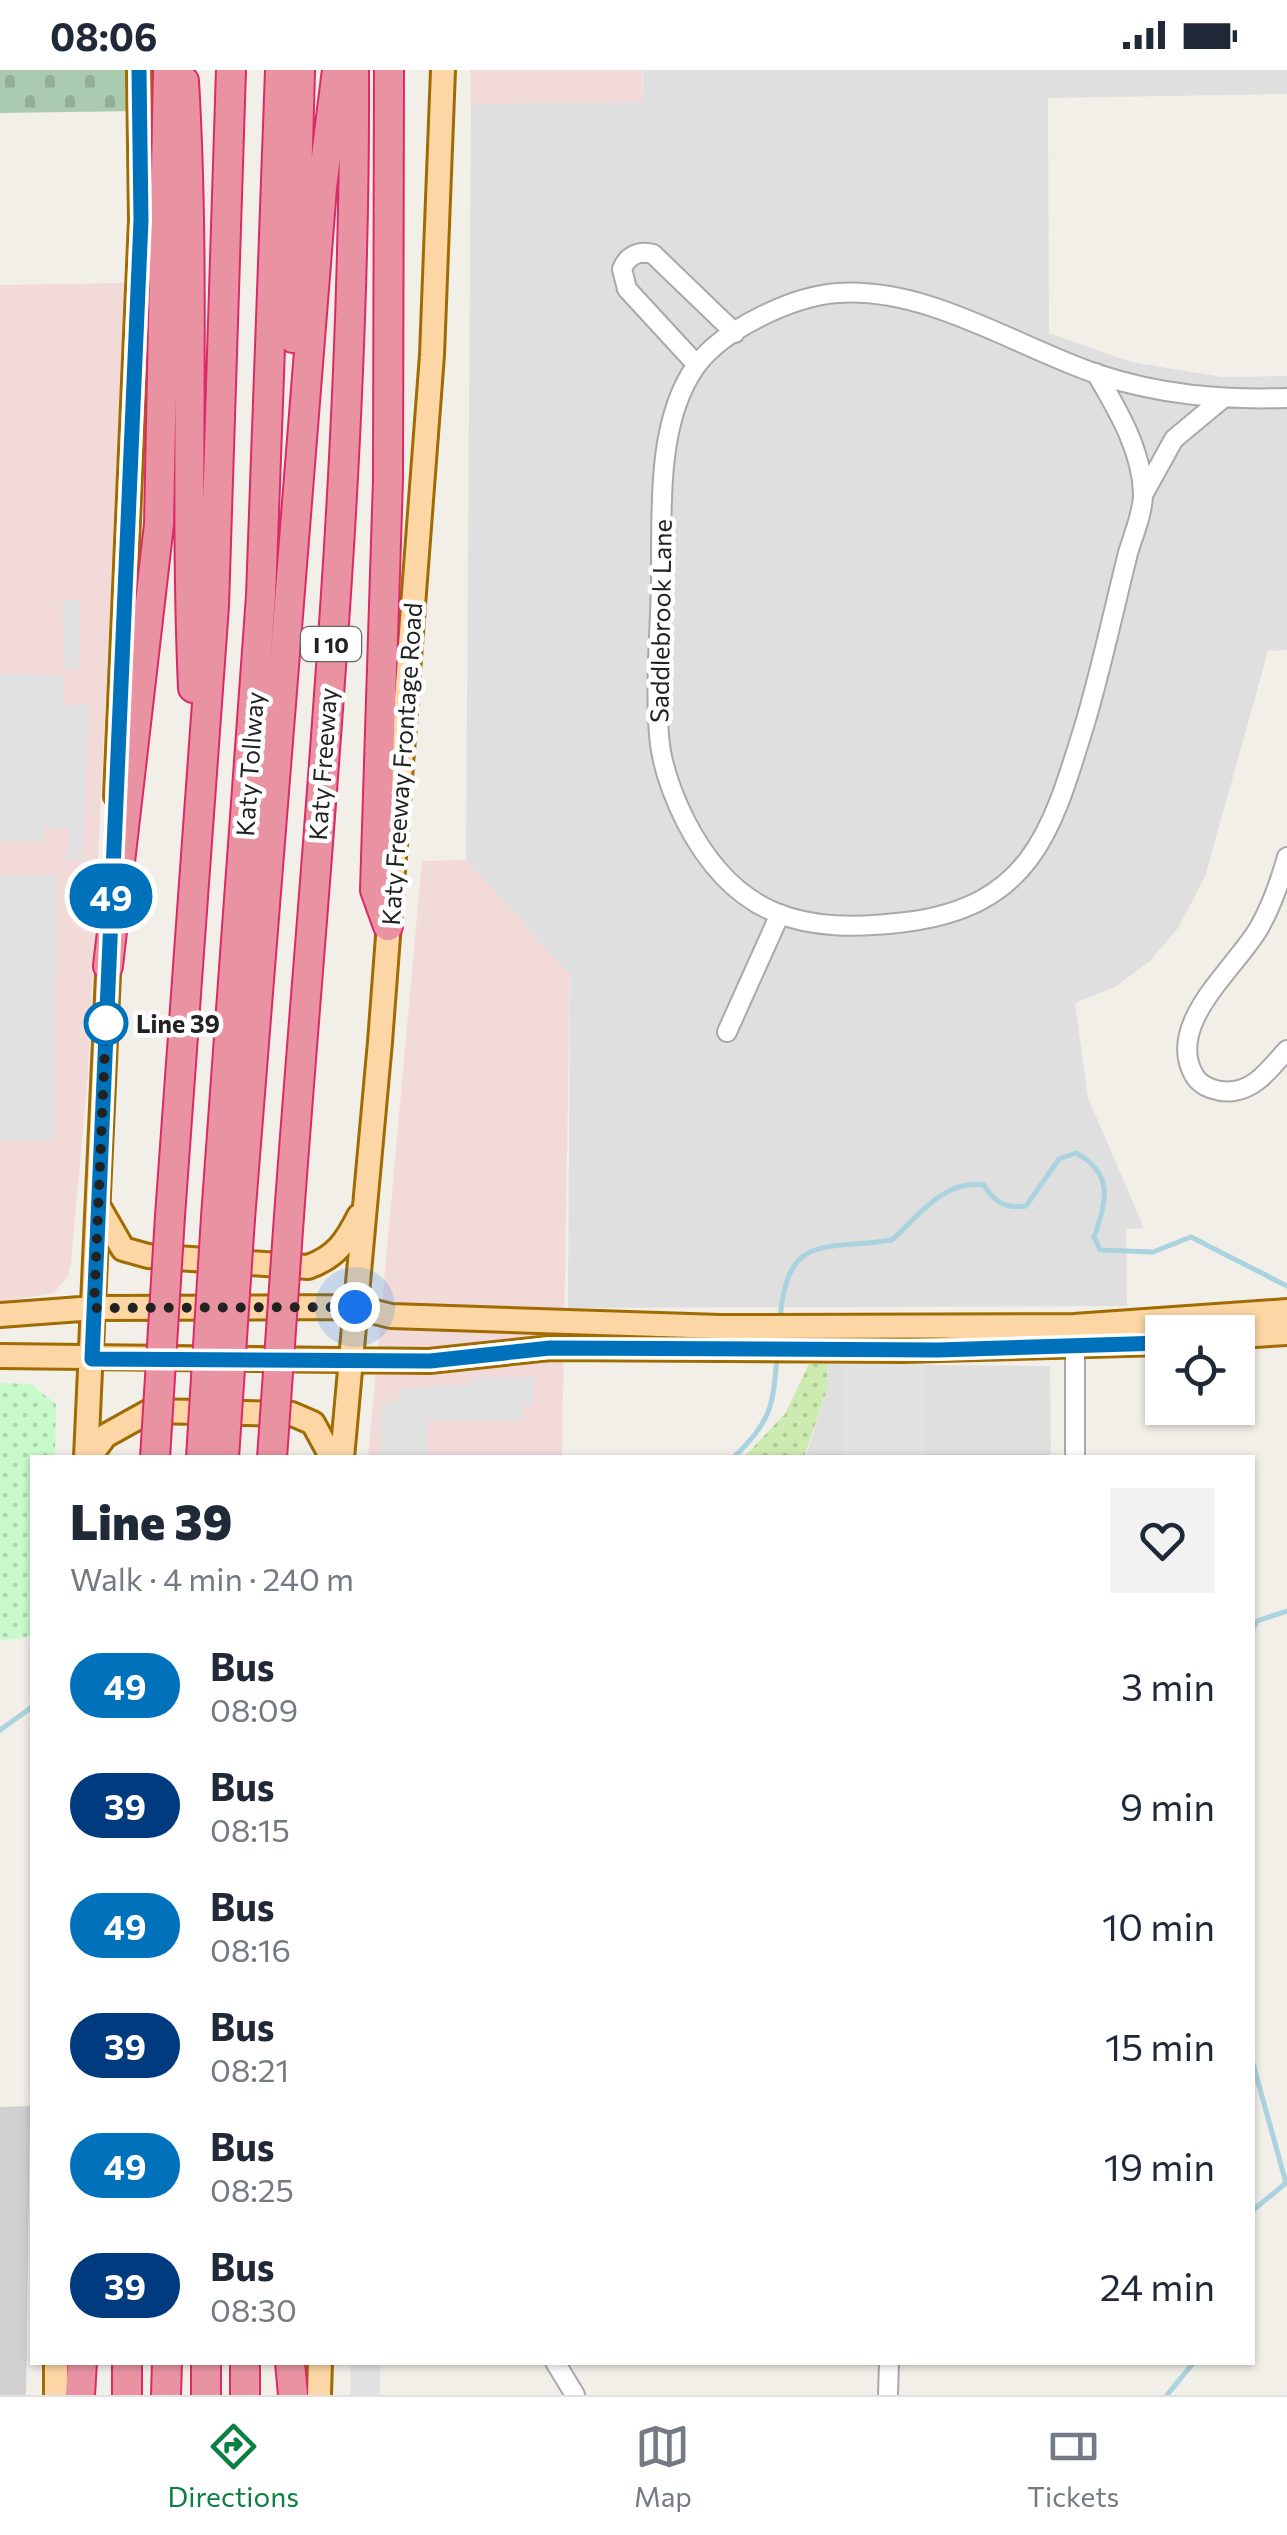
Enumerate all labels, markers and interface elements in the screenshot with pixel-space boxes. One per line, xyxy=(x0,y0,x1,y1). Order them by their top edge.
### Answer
text: 08:06 xyxy=(50,12,158,59)
street label: Saddlebrook Lane xyxy=(643,519,677,723)
street label: Katy Freeway Frontage Road xyxy=(375,602,427,926)
road number: I 10 xyxy=(301,627,361,661)
street label: Katy Freeway xyxy=(302,687,342,841)
street label: Katy Tollway xyxy=(229,691,269,837)
line badge: 49 xyxy=(66,864,156,928)
text: 49 xyxy=(89,875,133,918)
marker: Line 39 xyxy=(85,1002,127,1044)
place label: Line 39 xyxy=(136,1008,220,1038)
your location xyxy=(330,1282,380,1332)
map controls xyxy=(1145,1315,1255,1425)
button: locate xyxy=(1145,1315,1255,1425)
button: heart xyxy=(1110,1488,1215,1593)
text: Line 39 xyxy=(70,1491,233,1550)
text: Walk · 4 min · 240 m xyxy=(70,1558,354,1598)
text: Bus xyxy=(210,1642,275,1689)
text: 3 min xyxy=(1121,1662,1215,1709)
text: 49 xyxy=(103,1664,147,1707)
text: 08:09 xyxy=(210,1689,298,1729)
text: Bus xyxy=(210,1762,275,1809)
text: 9 min xyxy=(1120,1782,1215,1829)
text: 39 xyxy=(104,1784,146,1827)
text: 08:15 xyxy=(210,1809,290,1849)
text: Bus xyxy=(210,1882,275,1929)
text: 10 min xyxy=(1102,1902,1215,1949)
text: 49 xyxy=(103,1904,147,1947)
text: 08:16 xyxy=(210,1929,291,1969)
text: Bus xyxy=(210,2002,275,2049)
text: 15 min xyxy=(1105,2022,1215,2069)
text: 39 xyxy=(104,2024,146,2067)
text: 08:21 xyxy=(210,2049,289,2089)
text: Bus xyxy=(210,2122,275,2169)
text: 19 min xyxy=(1104,2142,1215,2189)
text: 49 xyxy=(103,2144,147,2187)
text: 08:25 xyxy=(210,2169,294,2209)
text: Bus xyxy=(210,2242,275,2289)
text: 24 min xyxy=(1100,2262,1215,2309)
text: 39 xyxy=(104,2264,146,2307)
text: 08:30 xyxy=(210,2289,297,2329)
tab: Directions xyxy=(168,2419,299,2513)
tab: Map xyxy=(634,2419,692,2513)
tab: Tickets xyxy=(1027,2419,1119,2513)

